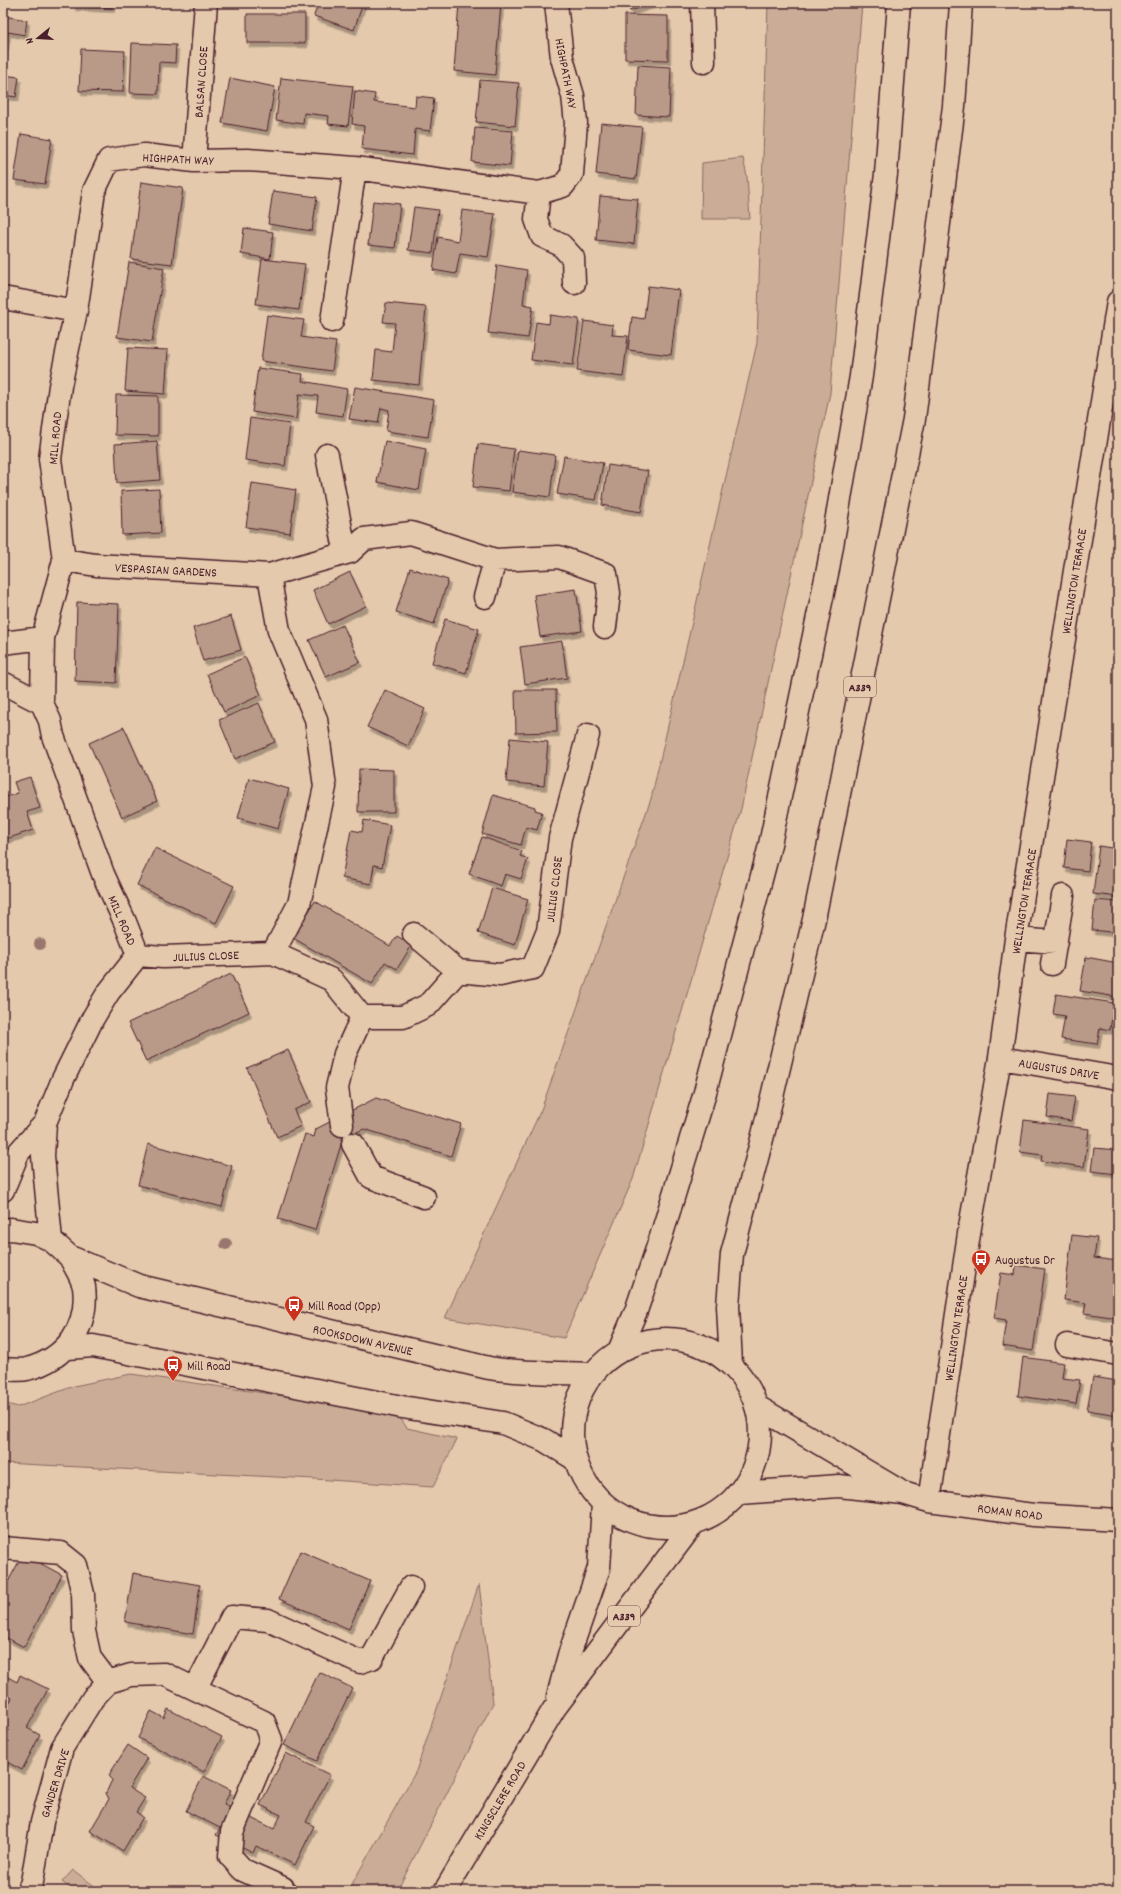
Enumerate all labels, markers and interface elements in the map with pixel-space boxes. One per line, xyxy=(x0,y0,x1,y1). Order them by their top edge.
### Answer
north arrow xyxy=(18,18,58,58)
text: N xyxy=(22,35,39,46)
street label: HIGHPATH WAY xyxy=(548,37,581,111)
street label: BALSAN CLOSE xyxy=(191,46,214,119)
street label: HIGHPATH WAY xyxy=(142,149,215,172)
street label: MILL ROAD xyxy=(45,411,68,465)
street label: WELLINGTON TERRACE xyxy=(1058,527,1093,635)
street label: VESPASIAN GARDENS xyxy=(114,559,218,584)
road number: A339 xyxy=(844,677,876,697)
street label: WELLINGTON TERRACE xyxy=(1008,847,1043,955)
street label: JULIUS CLOSE xyxy=(542,855,569,923)
street label: MILL ROAD xyxy=(102,893,140,949)
street label: JULIUS CLOSE xyxy=(173,947,240,968)
street label: AUGUSTUS DRIVE xyxy=(1017,1055,1100,1086)
bus stop icon: Augustus Dr xyxy=(970,1248,992,1276)
place label: Augustus Dr xyxy=(995,1252,1055,1271)
street label: WELLINGTON TERRACE xyxy=(941,1274,974,1382)
bus stop icon: Mill Road (Opp) xyxy=(283,1294,305,1322)
place label: Mill Road (Opp) xyxy=(308,1298,380,1317)
street label: ROOKSDOWN AVENUE xyxy=(311,1321,414,1362)
bus stop icon: Mill Road xyxy=(162,1354,184,1382)
place label: Mill Road xyxy=(187,1358,230,1377)
street label: ROMAN ROAD xyxy=(976,1500,1044,1527)
road number: A339 xyxy=(608,1606,640,1626)
street label: GANDER DRIVE xyxy=(37,1747,76,1821)
street label: KINGSCLERE ROAD xyxy=(470,1758,532,1844)

